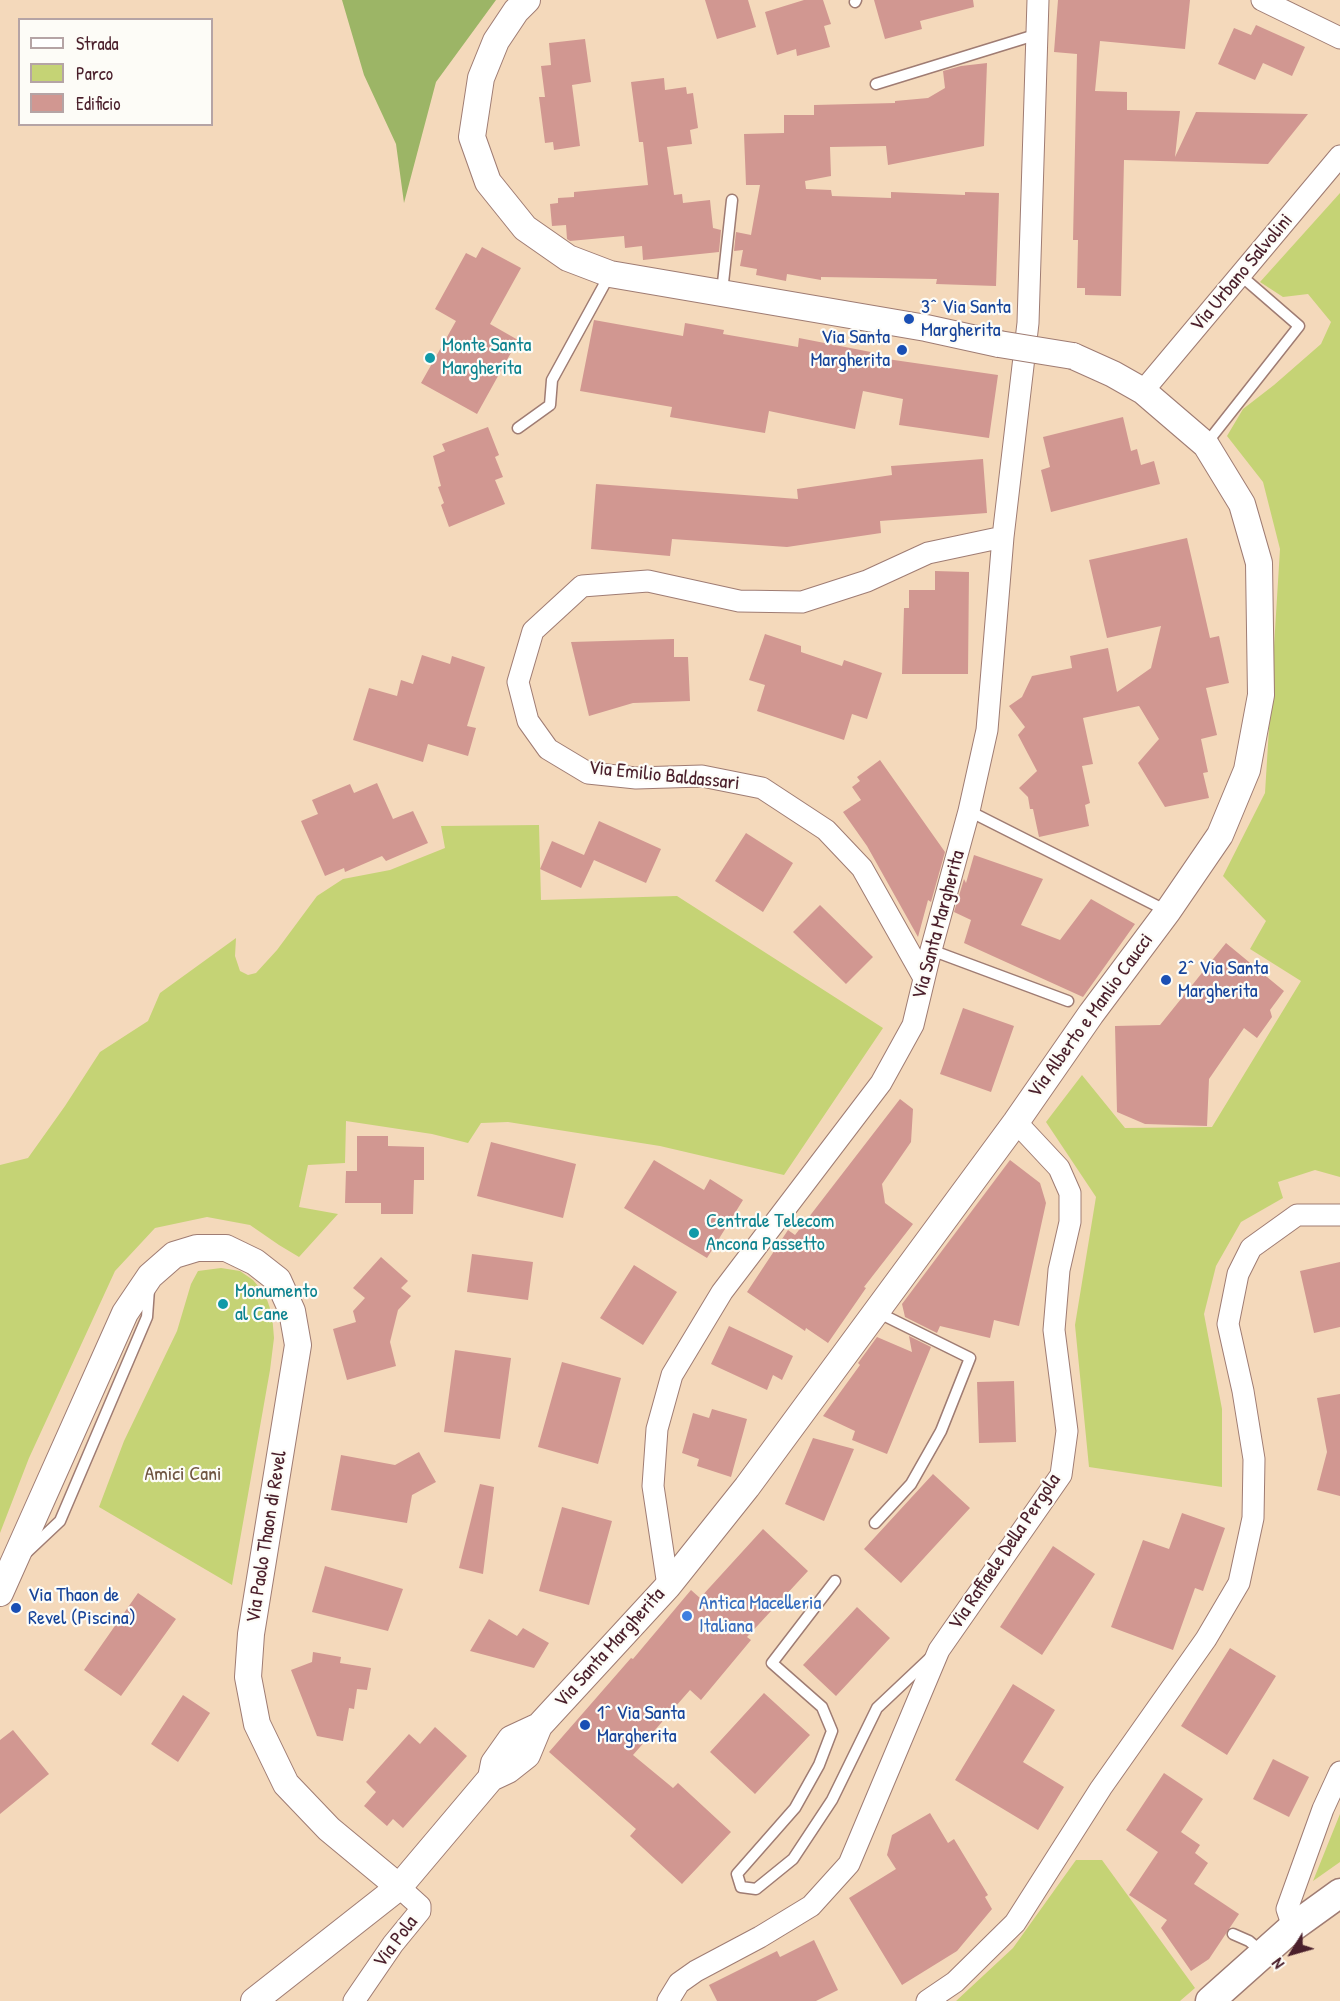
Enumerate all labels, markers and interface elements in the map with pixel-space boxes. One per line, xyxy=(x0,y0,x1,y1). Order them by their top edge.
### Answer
legend xyxy=(18,18,213,126)
text: Strada xyxy=(76,31,119,56)
text: Parco xyxy=(76,61,113,86)
text: Edificio xyxy=(76,91,120,116)
street label: Via Urbano Salvolini xyxy=(1186,209,1298,337)
place label: 3^ Via Santa Margherita xyxy=(921,296,1011,343)
marker: 3^ Via Santa Margherita xyxy=(902,312,916,326)
place label: Via Santa Margherita xyxy=(810,326,890,373)
place label: Monte Santa Margherita xyxy=(442,334,531,381)
marker: Via Santa Margherita xyxy=(895,343,909,357)
marker: Monte Santa Margherita xyxy=(423,351,437,365)
street label: Via Emilio Baldassari xyxy=(587,756,741,796)
street label: Via Santa Margherita xyxy=(908,848,970,1002)
street label: Via Alberto e Manlio Caucci xyxy=(1023,929,1159,1103)
place label: 2^ Via Santa Margherita xyxy=(1178,957,1268,1004)
marker: 2^ Via Santa Margherita xyxy=(1159,973,1173,987)
place label: Centrale Telecom Ancona Passetto xyxy=(706,1210,834,1257)
marker: Centrale Telecom Ancona Passetto xyxy=(687,1226,701,1240)
place label: Monumento al Cane xyxy=(235,1280,318,1327)
marker: Monumento al Cane xyxy=(216,1297,230,1311)
street label: Via Paolo Thaon di Revel xyxy=(242,1449,292,1625)
park label: Amici Cani xyxy=(145,1463,221,1487)
street label: Via Raffaele Della Pergola xyxy=(944,1469,1066,1635)
street label: Via Santa Margherita xyxy=(550,1583,670,1713)
place label: Via Thaon de Revel (Piscina) xyxy=(28,1584,136,1631)
place label: Antica Macelleria Italiana xyxy=(699,1592,821,1639)
marker: Via Thaon de Revel (Piscina) xyxy=(9,1601,23,1615)
marker: Antica Macelleria Italiana xyxy=(680,1609,694,1623)
place label: 1^ Via Santa Margherita xyxy=(597,1702,685,1749)
marker: 1^ Via Santa Margherita xyxy=(578,1718,592,1732)
street label: Via Pola xyxy=(369,1911,423,1973)
north arrow xyxy=(1262,1923,1322,1983)
text: N xyxy=(1266,1954,1289,1974)

